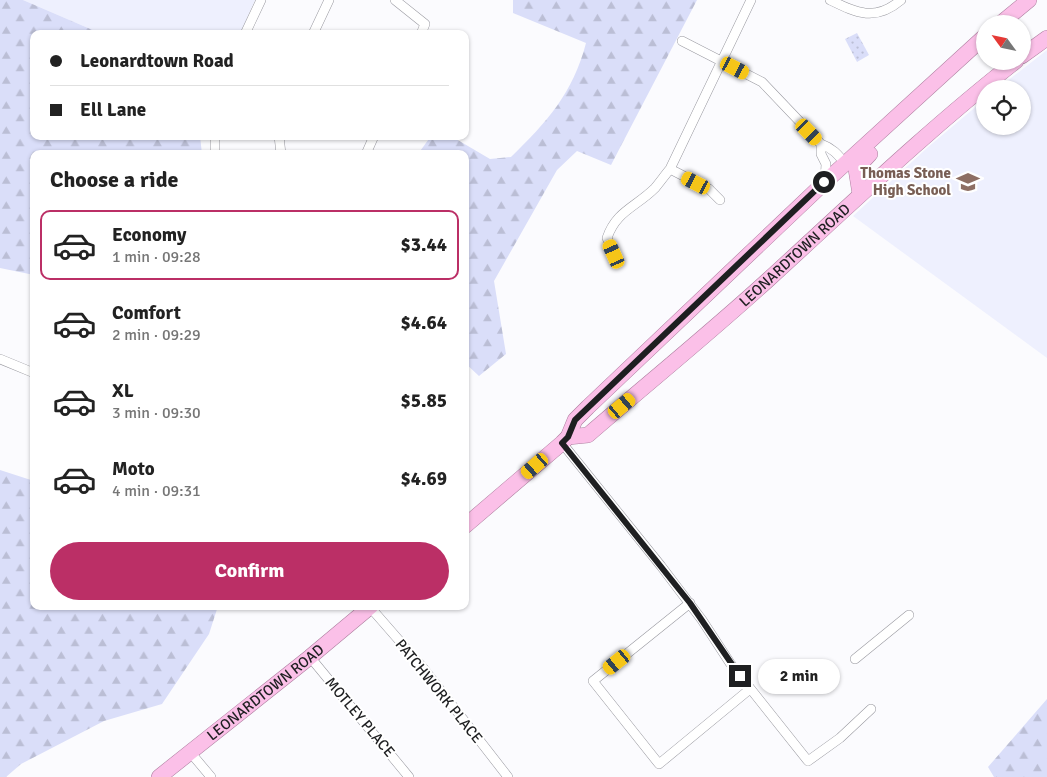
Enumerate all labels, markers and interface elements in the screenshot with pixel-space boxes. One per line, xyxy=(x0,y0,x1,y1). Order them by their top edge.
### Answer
north arrow xyxy=(976,15,1031,70)
map controls xyxy=(976,15,1031,135)
text: Leonardtown Road xyxy=(80,49,234,73)
car xyxy=(718,55,751,81)
button: locate xyxy=(976,80,1031,135)
text: Ell Lane xyxy=(80,98,146,122)
car xyxy=(793,116,824,148)
place label: Thomas Stone High School xyxy=(860,164,951,199)
text: Choose a ride xyxy=(50,166,178,193)
school or university icon: Thomas Stone High School xyxy=(955,169,981,195)
car xyxy=(679,170,712,196)
route start xyxy=(813,171,835,193)
street label: LEONARDTOWN ROAD xyxy=(735,200,854,311)
icon: car xyxy=(52,223,97,268)
text: Economy xyxy=(112,223,186,247)
text: $3.44 xyxy=(401,233,447,257)
car xyxy=(601,237,626,271)
text: 1 min · 09:28 xyxy=(112,247,201,267)
icon: car xyxy=(52,301,97,346)
text: Comfort xyxy=(112,301,181,325)
text: $4.64 xyxy=(401,311,447,335)
text: 2 min · 09:29 xyxy=(112,325,201,345)
icon: car xyxy=(52,379,97,424)
text: XL xyxy=(112,379,134,403)
text: $5.85 xyxy=(401,389,447,413)
car xyxy=(605,391,638,421)
text: 3 min · 09:30 xyxy=(112,403,201,423)
car xyxy=(518,450,551,482)
icon: car xyxy=(52,457,97,502)
text: Moto xyxy=(112,457,155,481)
text: $4.69 xyxy=(401,467,447,491)
text: 4 min · 09:31 xyxy=(112,481,201,501)
button: Confirm xyxy=(50,542,449,600)
street label: PATCHWORK PLACE xyxy=(392,635,486,747)
street label: LEONARDTOWN ROAD xyxy=(203,640,327,744)
car xyxy=(600,647,633,677)
callout: 2 min xyxy=(758,658,840,694)
route end xyxy=(729,665,751,687)
text: 2 min xyxy=(780,666,818,686)
street label: MOTLEY PLACE xyxy=(321,673,399,761)

